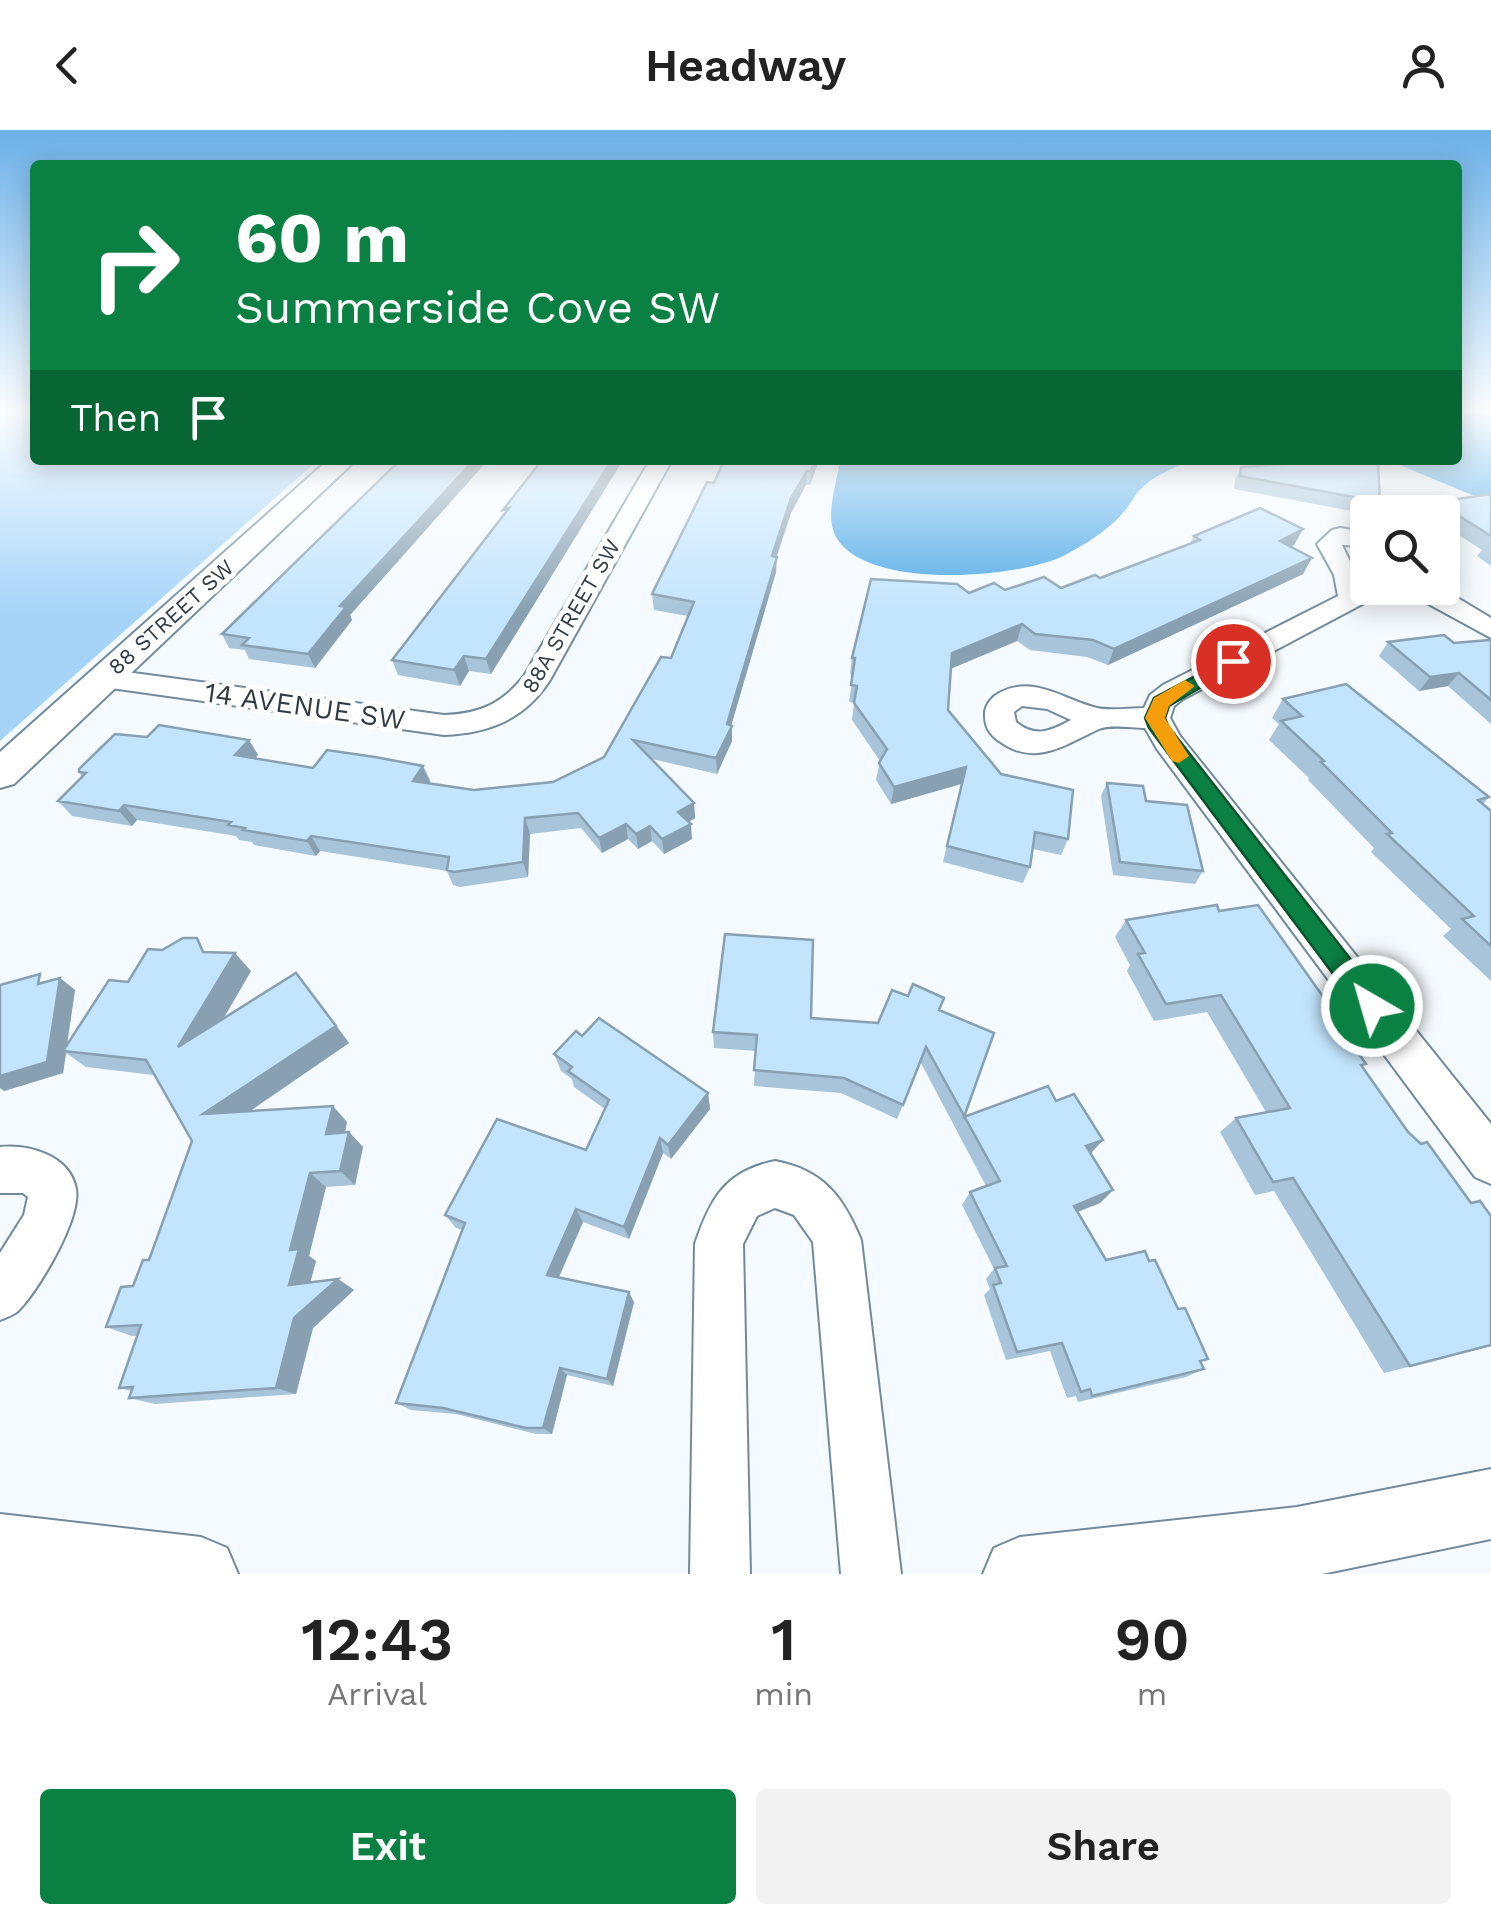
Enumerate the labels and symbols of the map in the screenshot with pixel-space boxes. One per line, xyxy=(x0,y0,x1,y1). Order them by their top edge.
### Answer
street label: 88A STREET SW xyxy=(517,535,625,697)
street label: 88 STREET SW xyxy=(103,554,239,680)
pin xyxy=(1191,619,1276,704)
street label: 14 AVENUE SW xyxy=(203,676,407,736)
position arrow xyxy=(1320,954,1424,1058)

